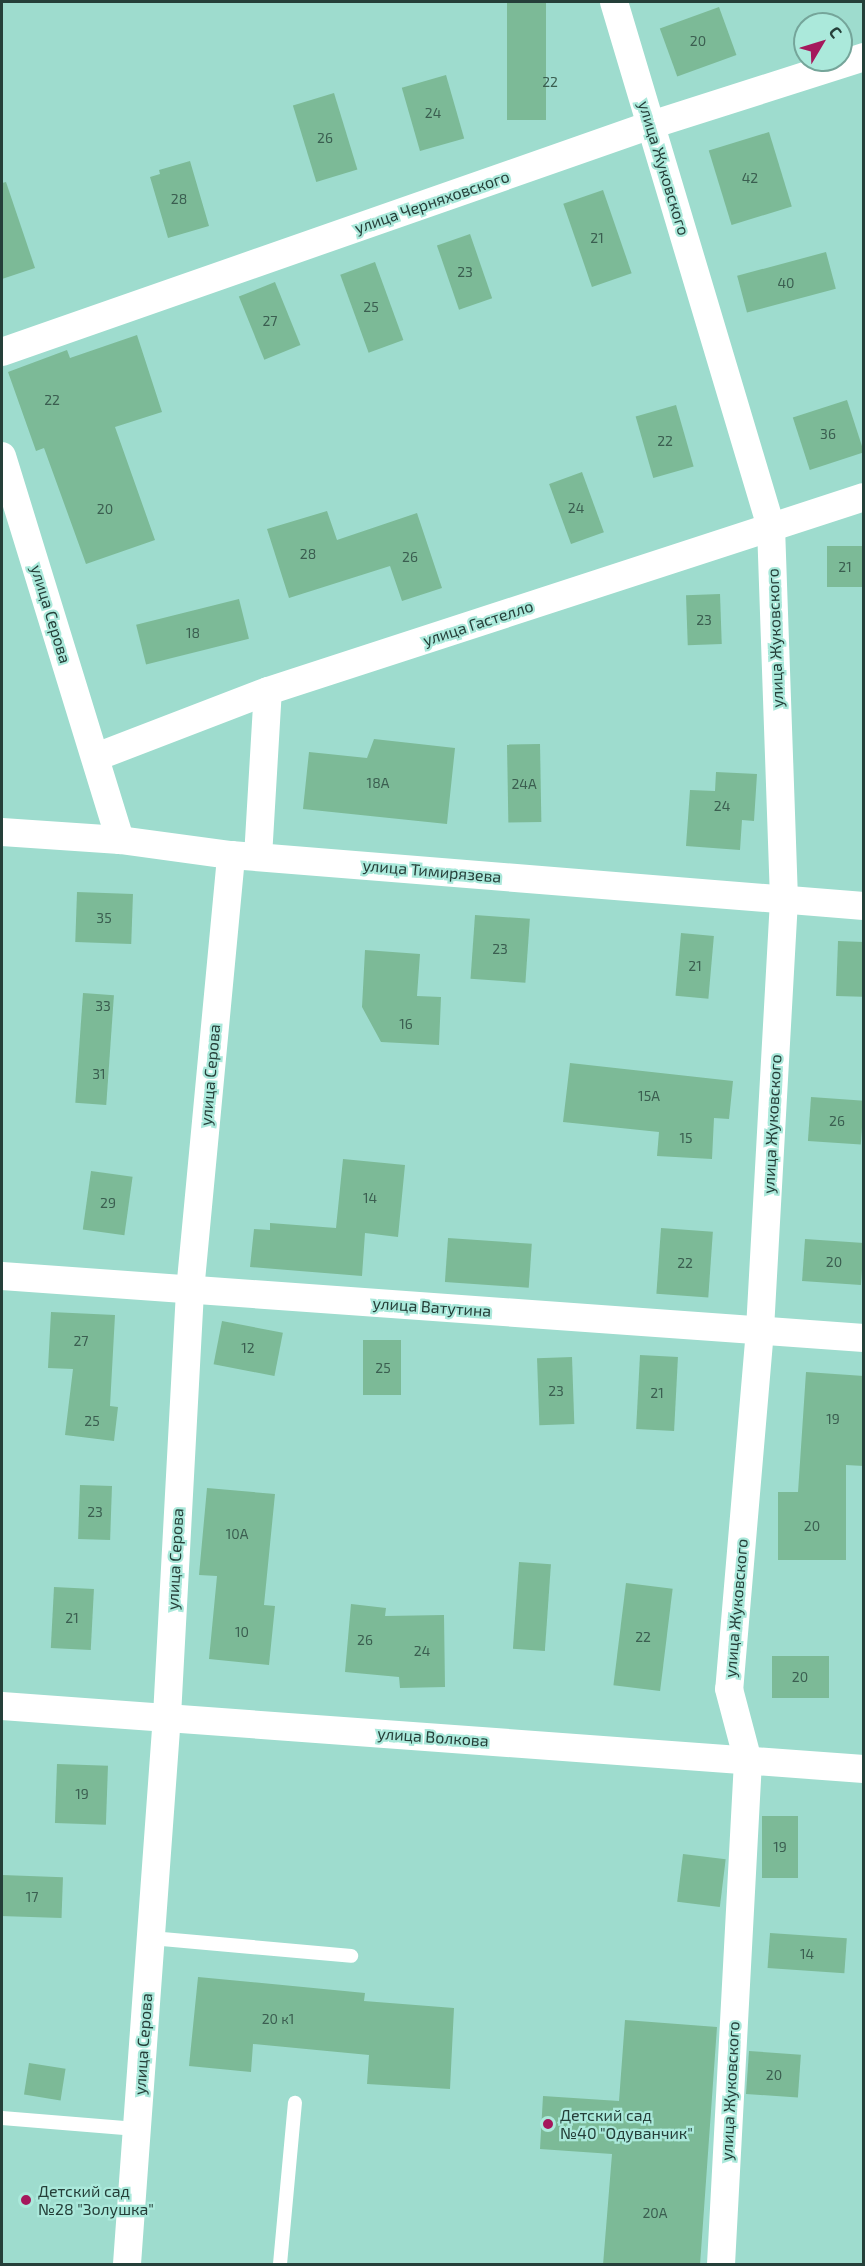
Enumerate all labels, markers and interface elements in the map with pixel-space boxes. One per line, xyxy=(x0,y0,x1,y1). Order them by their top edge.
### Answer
north arrow xyxy=(793,12,853,72)
text: С xyxy=(826,22,846,41)
house number: 20 xyxy=(690,33,706,49)
house number: 22 xyxy=(542,74,558,90)
street label: улица Жуковского xyxy=(634,99,694,237)
house number: 24 xyxy=(425,105,441,121)
house number: 26 xyxy=(317,130,333,146)
street label: улица Черняховского xyxy=(352,166,512,238)
house number: 42 xyxy=(742,170,758,186)
house number: 28 xyxy=(171,191,187,207)
house number: 21 xyxy=(590,230,604,246)
house number: 23 xyxy=(457,264,473,280)
house number: 40 xyxy=(777,275,795,291)
house number: 25 xyxy=(363,299,379,315)
house number: 27 xyxy=(262,313,278,329)
house number: 22 xyxy=(44,392,60,408)
house number: 36 xyxy=(820,426,836,442)
house number: 22 xyxy=(657,433,673,449)
house number: 24 xyxy=(568,500,584,516)
house number: 20 xyxy=(97,501,113,517)
house number: 28 xyxy=(300,546,316,562)
house number: 26 xyxy=(402,549,418,565)
house number: 21 xyxy=(838,559,852,575)
street label: улица Серова xyxy=(27,562,75,666)
street label: улица Жуковского xyxy=(763,568,787,708)
street label: улица Гастелло xyxy=(420,596,536,650)
house number: 23 xyxy=(696,612,712,628)
house number: 18 xyxy=(186,625,200,641)
house number: 18А xyxy=(367,775,389,791)
house number: 24А xyxy=(511,776,537,792)
house number: 24 xyxy=(714,798,730,814)
street label: улица Тимирязева xyxy=(362,855,502,887)
house number: 35 xyxy=(96,910,112,926)
house number: 23 xyxy=(492,941,508,957)
house number: 21 xyxy=(688,958,702,974)
house number: 33 xyxy=(95,998,111,1014)
house number: 16 xyxy=(399,1016,413,1032)
street label: улица Серова xyxy=(196,1023,224,1127)
street label: улица Жуковского xyxy=(759,1054,785,1194)
house number: 31 xyxy=(92,1066,106,1082)
house number: 15А xyxy=(638,1088,660,1104)
house number: 26 xyxy=(829,1113,845,1129)
house number: 15 xyxy=(679,1130,693,1146)
house number: 14 xyxy=(363,1190,377,1206)
house number: 29 xyxy=(100,1195,116,1211)
house number: 20 xyxy=(826,1254,842,1270)
house number: 22 xyxy=(677,1255,693,1271)
street label: улица Ватутина xyxy=(372,1293,492,1321)
house number: 27 xyxy=(73,1333,89,1349)
house number: 12 xyxy=(241,1340,255,1356)
house number: 25 xyxy=(375,1360,391,1376)
house number: 23 xyxy=(548,1383,564,1399)
house number: 21 xyxy=(650,1385,664,1401)
house number: 19 xyxy=(826,1411,840,1427)
house number: 25 xyxy=(84,1413,100,1429)
house number: 23 xyxy=(87,1504,103,1520)
street label: улица Серова xyxy=(163,1508,187,1610)
house number: 20 xyxy=(804,1518,820,1534)
house number: 10А xyxy=(226,1526,248,1542)
street label: улица Жуковского xyxy=(720,1538,752,1678)
house number: 21 xyxy=(65,1610,79,1626)
house number: 10 xyxy=(235,1624,249,1640)
house number: 22 xyxy=(635,1629,651,1645)
house number: 26 xyxy=(357,1632,373,1648)
house number: 24 xyxy=(414,1643,430,1659)
house number: 20 xyxy=(792,1669,808,1685)
street label: улица Волкова xyxy=(377,1724,489,1750)
house number: 19 xyxy=(75,1786,89,1802)
house number: 19 xyxy=(773,1839,787,1855)
house number: 17 xyxy=(26,1889,38,1905)
house number: 14 xyxy=(800,1946,814,1962)
street label: улица Серова xyxy=(130,1992,156,2096)
house number: 20 к1 xyxy=(262,2011,294,2027)
street label: улица Жуковского xyxy=(717,2021,743,2161)
house number: 20 xyxy=(766,2067,782,2083)
place label: Детский сад №40 "Одуванчик" xyxy=(560,2105,693,2143)
marker: Детский сад №40 "Одуванчик" xyxy=(541,2117,555,2131)
place label: Детский сад №28 "Золушка" xyxy=(38,2181,154,2219)
marker: Детский сад №28 "Золушка" xyxy=(19,2193,33,2207)
house number: 20А xyxy=(642,2205,668,2221)

